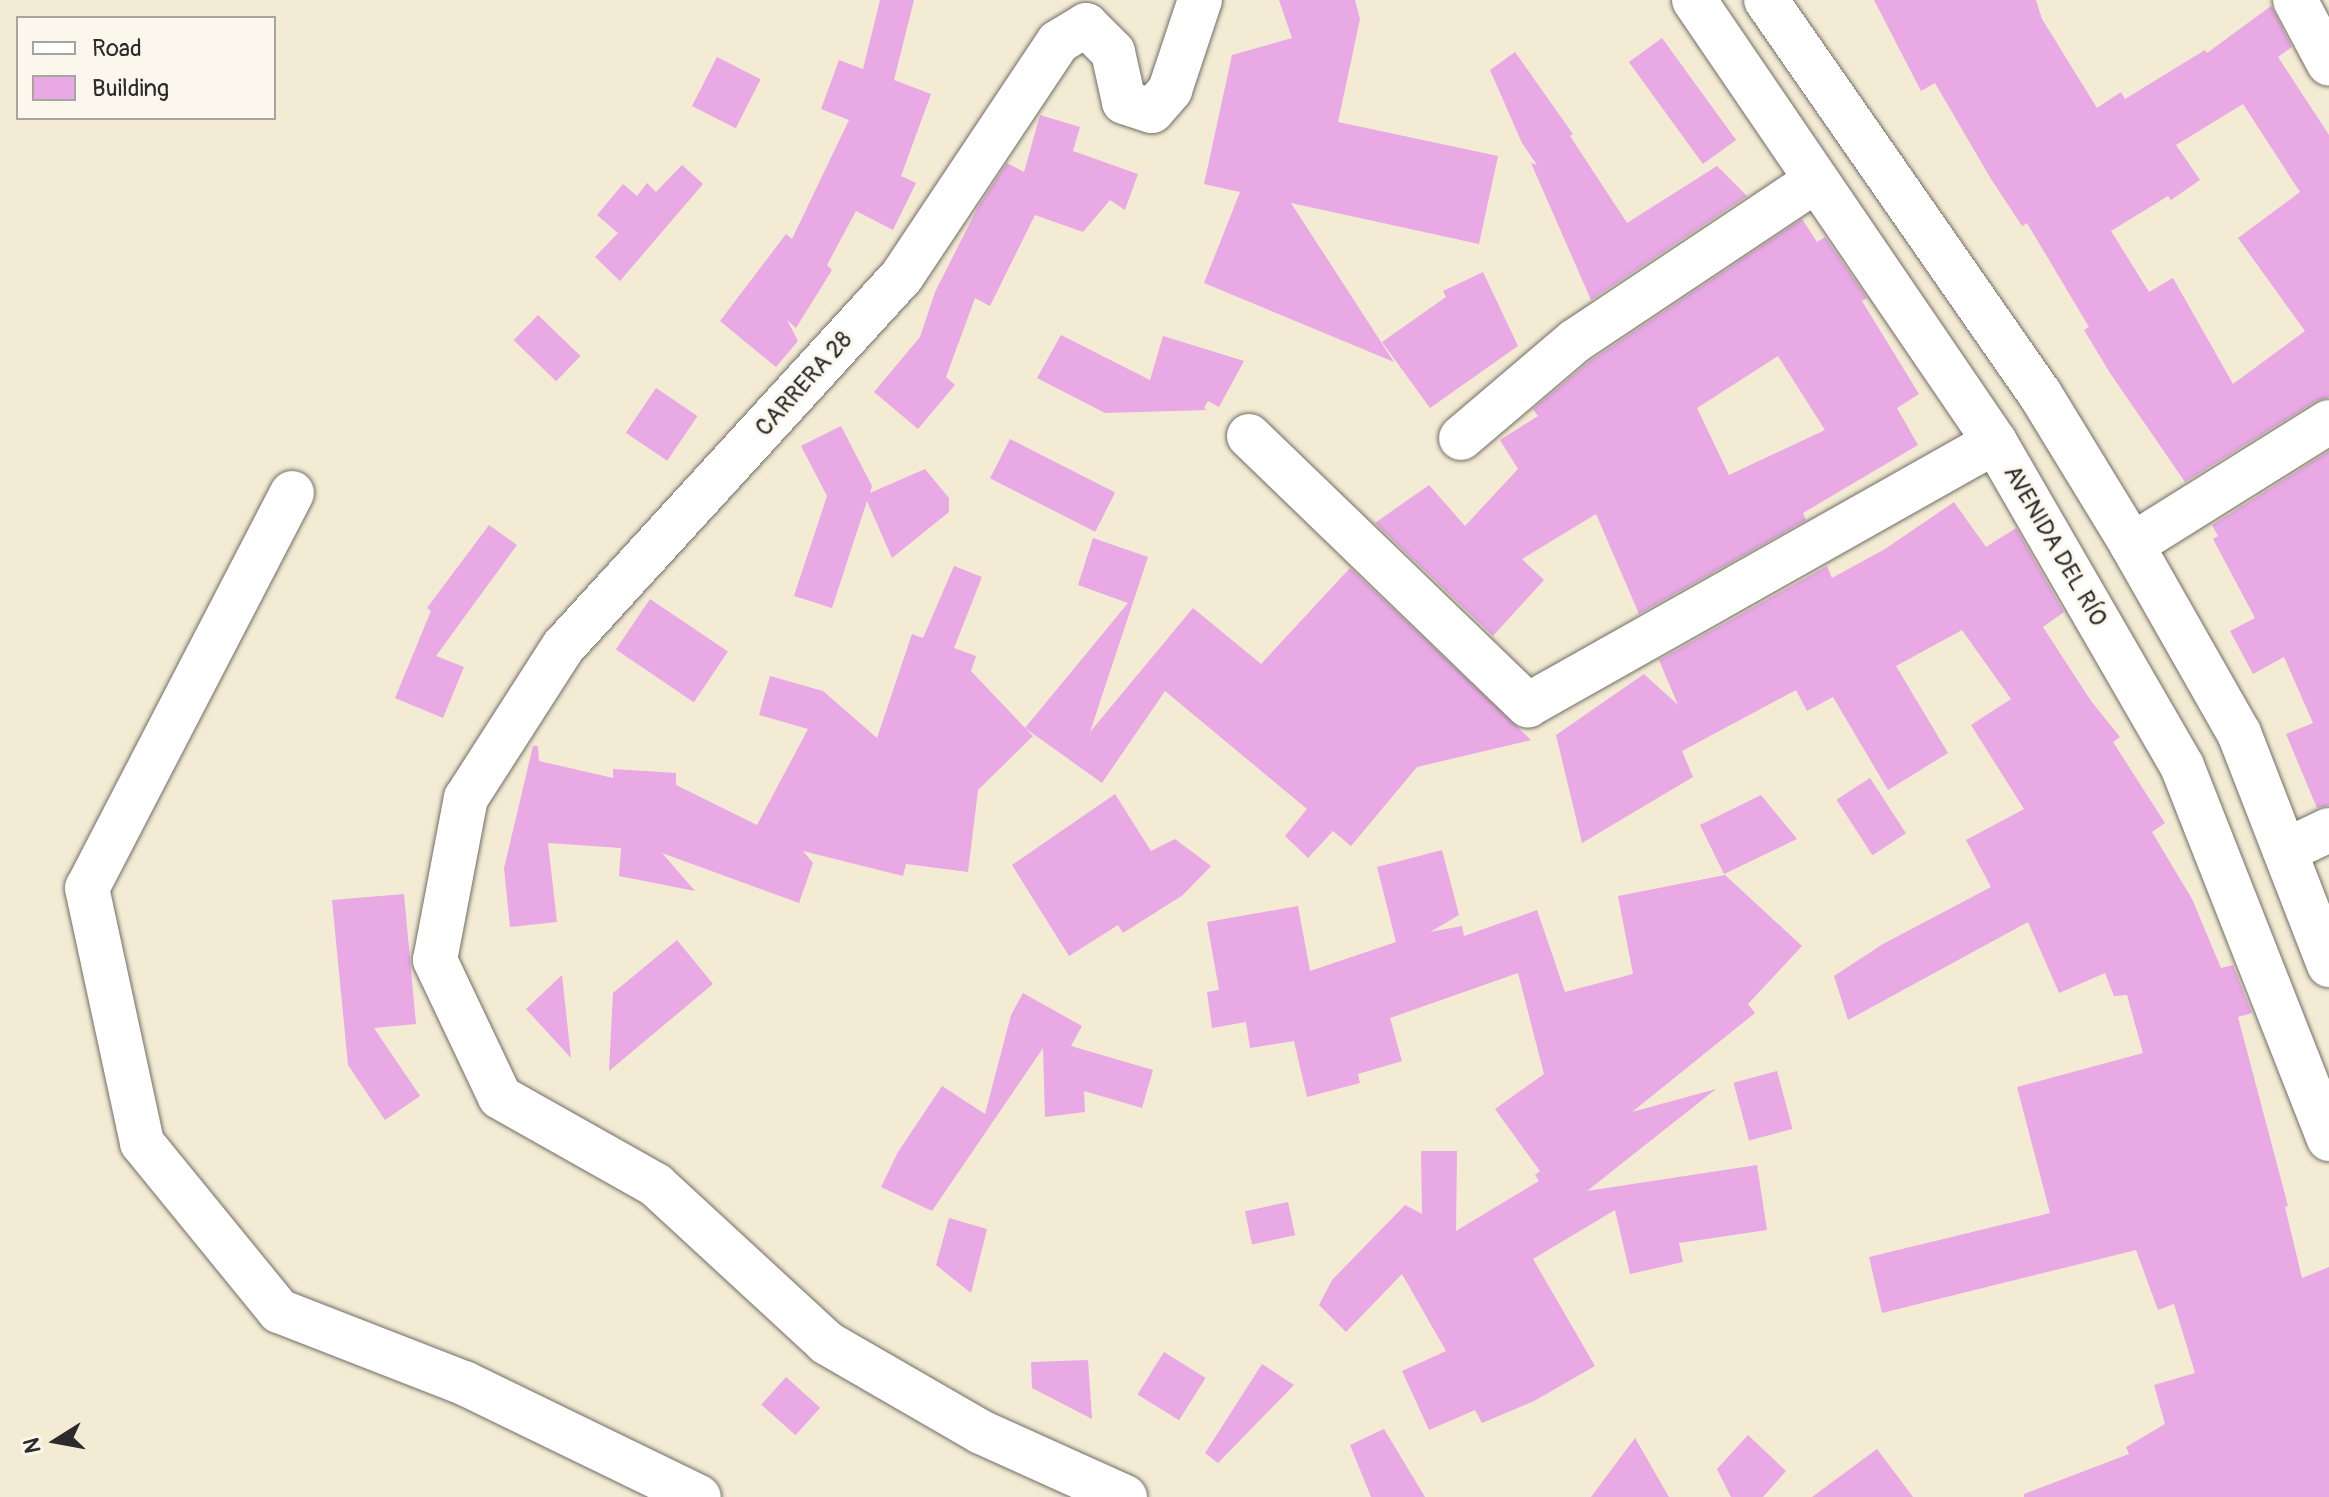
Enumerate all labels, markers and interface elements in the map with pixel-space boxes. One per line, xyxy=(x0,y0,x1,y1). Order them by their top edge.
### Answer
legend xyxy=(16,16,276,120)
text: Road xyxy=(92,34,142,63)
text: Building xyxy=(92,74,169,103)
street label: CARRERA 28 xyxy=(750,326,858,442)
street label: AVENIDA DEL RÍO xyxy=(1997,461,2113,631)
north arrow xyxy=(16,1401,96,1481)
text: N xyxy=(17,1436,48,1456)

